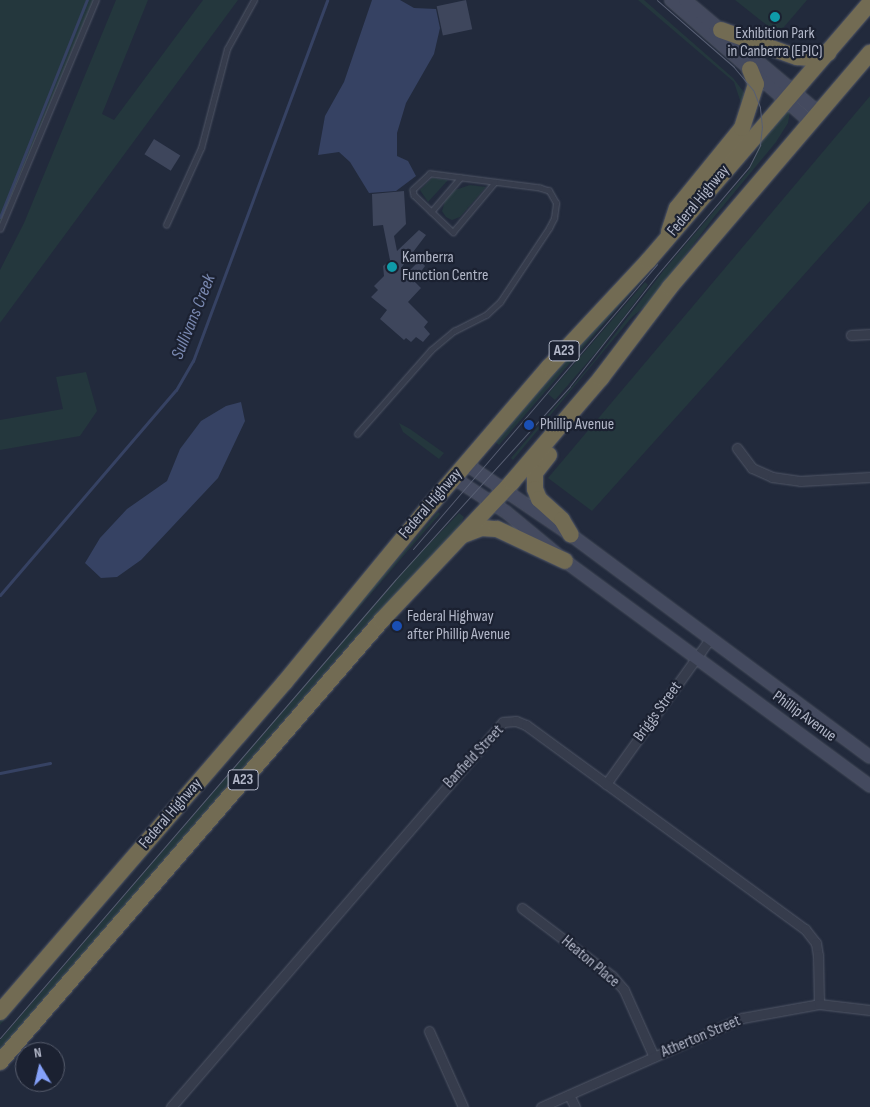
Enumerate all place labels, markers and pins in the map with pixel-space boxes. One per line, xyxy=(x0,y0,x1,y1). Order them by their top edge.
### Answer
marker: Exhibition Park in Canberra (EPIC) xyxy=(769,11,781,23)
place label: Exhibition Park in Canberra (EPIC) xyxy=(728,24,822,62)
place label: Kamberra Function Centre xyxy=(402,248,488,286)
marker: Kamberra Function Centre xyxy=(386,261,398,273)
place label: Phillip Avenue xyxy=(540,415,614,435)
marker: Phillip Avenue xyxy=(522,418,536,432)
place label: Federal Highway after Phillip Avenue xyxy=(407,607,510,645)
marker: Federal Highway after Phillip Avenue xyxy=(391,620,403,632)

